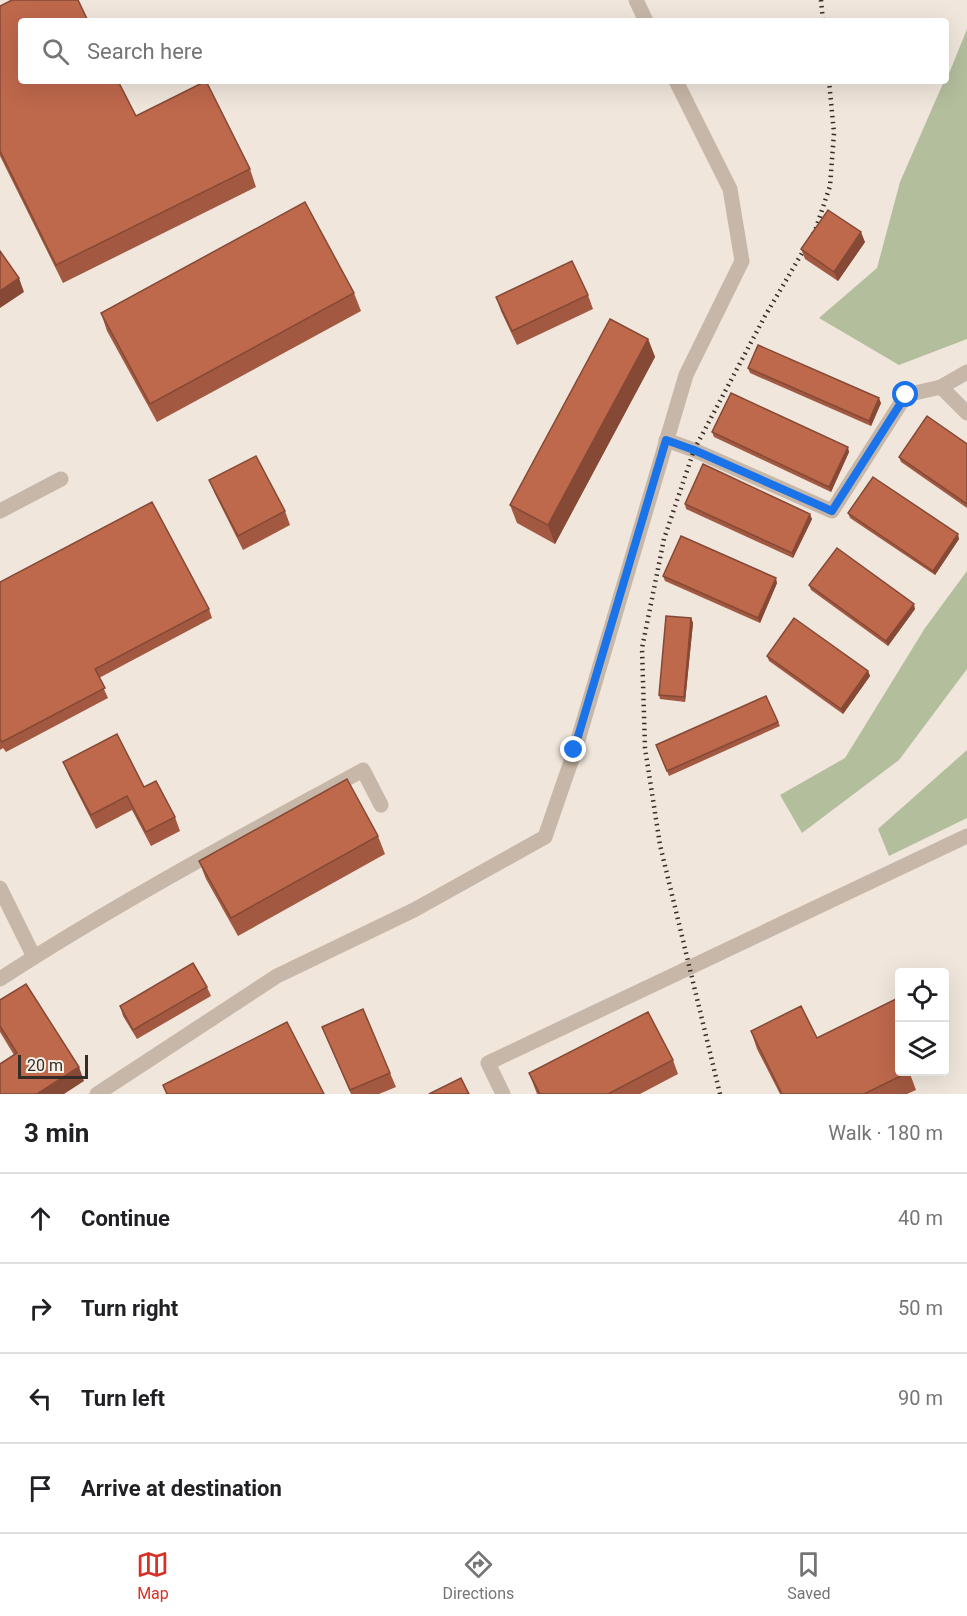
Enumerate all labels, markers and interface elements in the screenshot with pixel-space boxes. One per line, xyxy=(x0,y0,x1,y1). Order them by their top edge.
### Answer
search box xyxy=(18,18,949,84)
icon: search xyxy=(39,35,72,68)
text: Search here xyxy=(87,39,203,64)
route start xyxy=(892,381,918,407)
route end xyxy=(560,736,586,762)
map controls xyxy=(895,968,949,1076)
button: locate xyxy=(895,968,949,1022)
button: layers xyxy=(895,1022,949,1076)
scale bar xyxy=(18,1052,88,1080)
text: 20 m xyxy=(27,1056,63,1075)
text: 3 min xyxy=(24,1118,89,1148)
text: Walk · 180 m xyxy=(828,1121,943,1145)
icon: ahead xyxy=(24,1202,57,1235)
text: Continue xyxy=(81,1206,170,1231)
text: 40 m xyxy=(898,1206,943,1230)
icon: right xyxy=(24,1292,57,1325)
text: Turn right xyxy=(81,1296,178,1321)
text: 50 m xyxy=(898,1296,943,1320)
icon: left xyxy=(24,1382,57,1415)
text: Turn left xyxy=(81,1386,165,1411)
text: 90 m xyxy=(898,1386,943,1410)
icon: arrive xyxy=(24,1472,57,1505)
text: Arrive at destination xyxy=(81,1476,282,1501)
tab: Map xyxy=(136,1548,169,1603)
tab: Directions xyxy=(442,1548,514,1603)
tab: Saved xyxy=(787,1548,831,1603)

